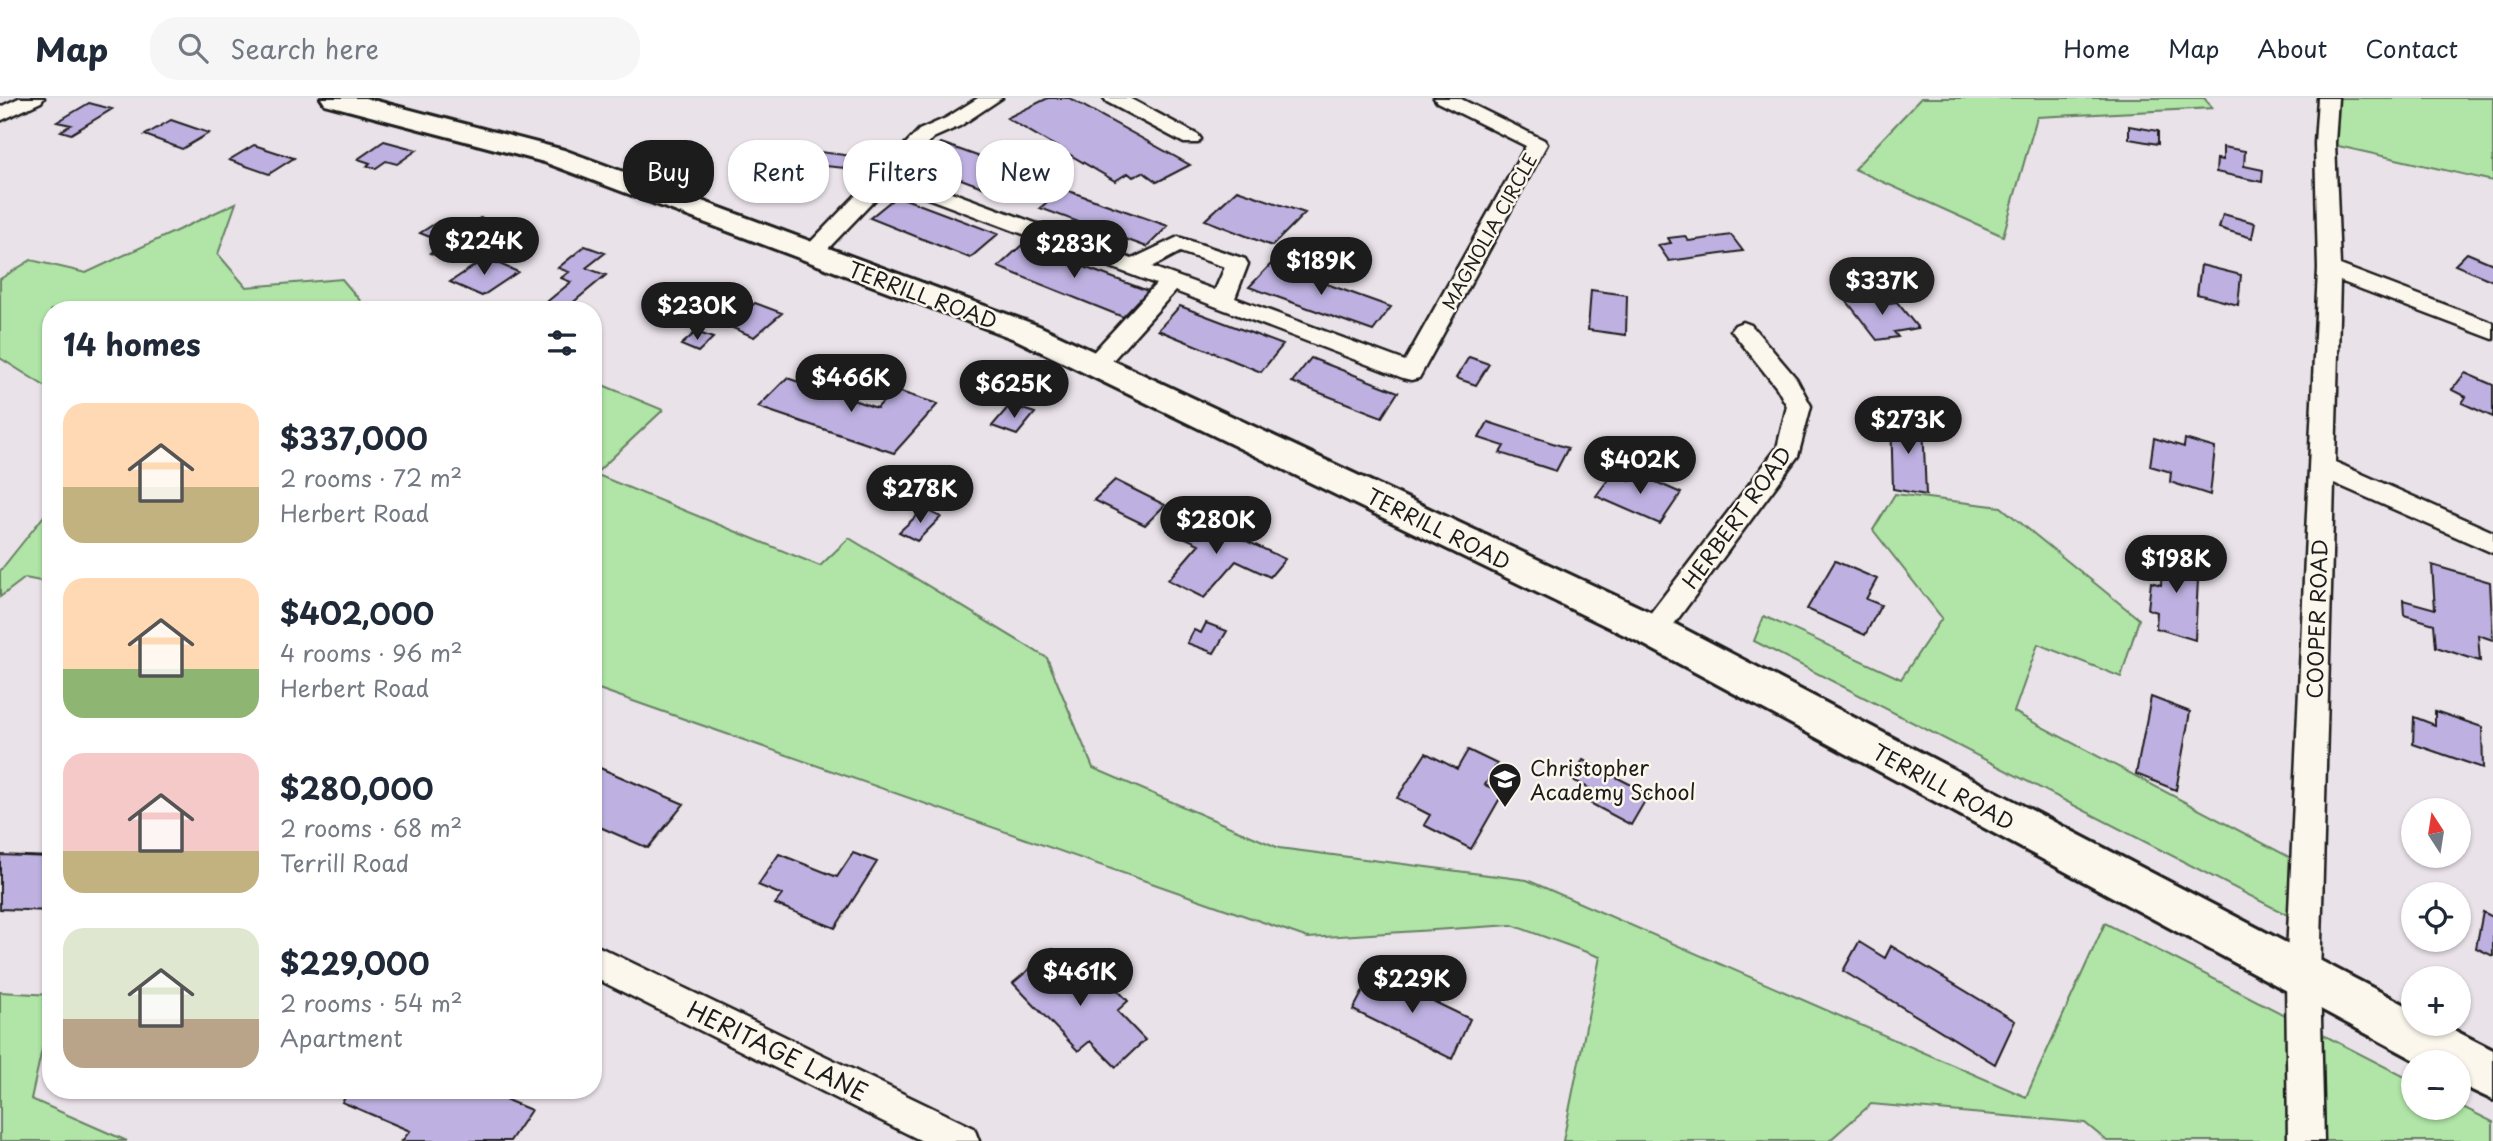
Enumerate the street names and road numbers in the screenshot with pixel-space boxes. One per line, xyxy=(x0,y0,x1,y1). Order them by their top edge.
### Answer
street label: MAGNOLIA CIRCLE xyxy=(1435,148,1543,314)
street label: TERRILL ROAD xyxy=(844,252,1002,336)
street label: HERBERT ROAD xyxy=(1673,439,1799,595)
street label: TERRILL ROAD xyxy=(1362,479,1516,577)
street label: COOPER ROAD xyxy=(2297,539,2335,699)
street label: TERRILL ROAD xyxy=(1867,735,2021,837)
street label: HERITAGE LANE xyxy=(682,991,874,1109)

